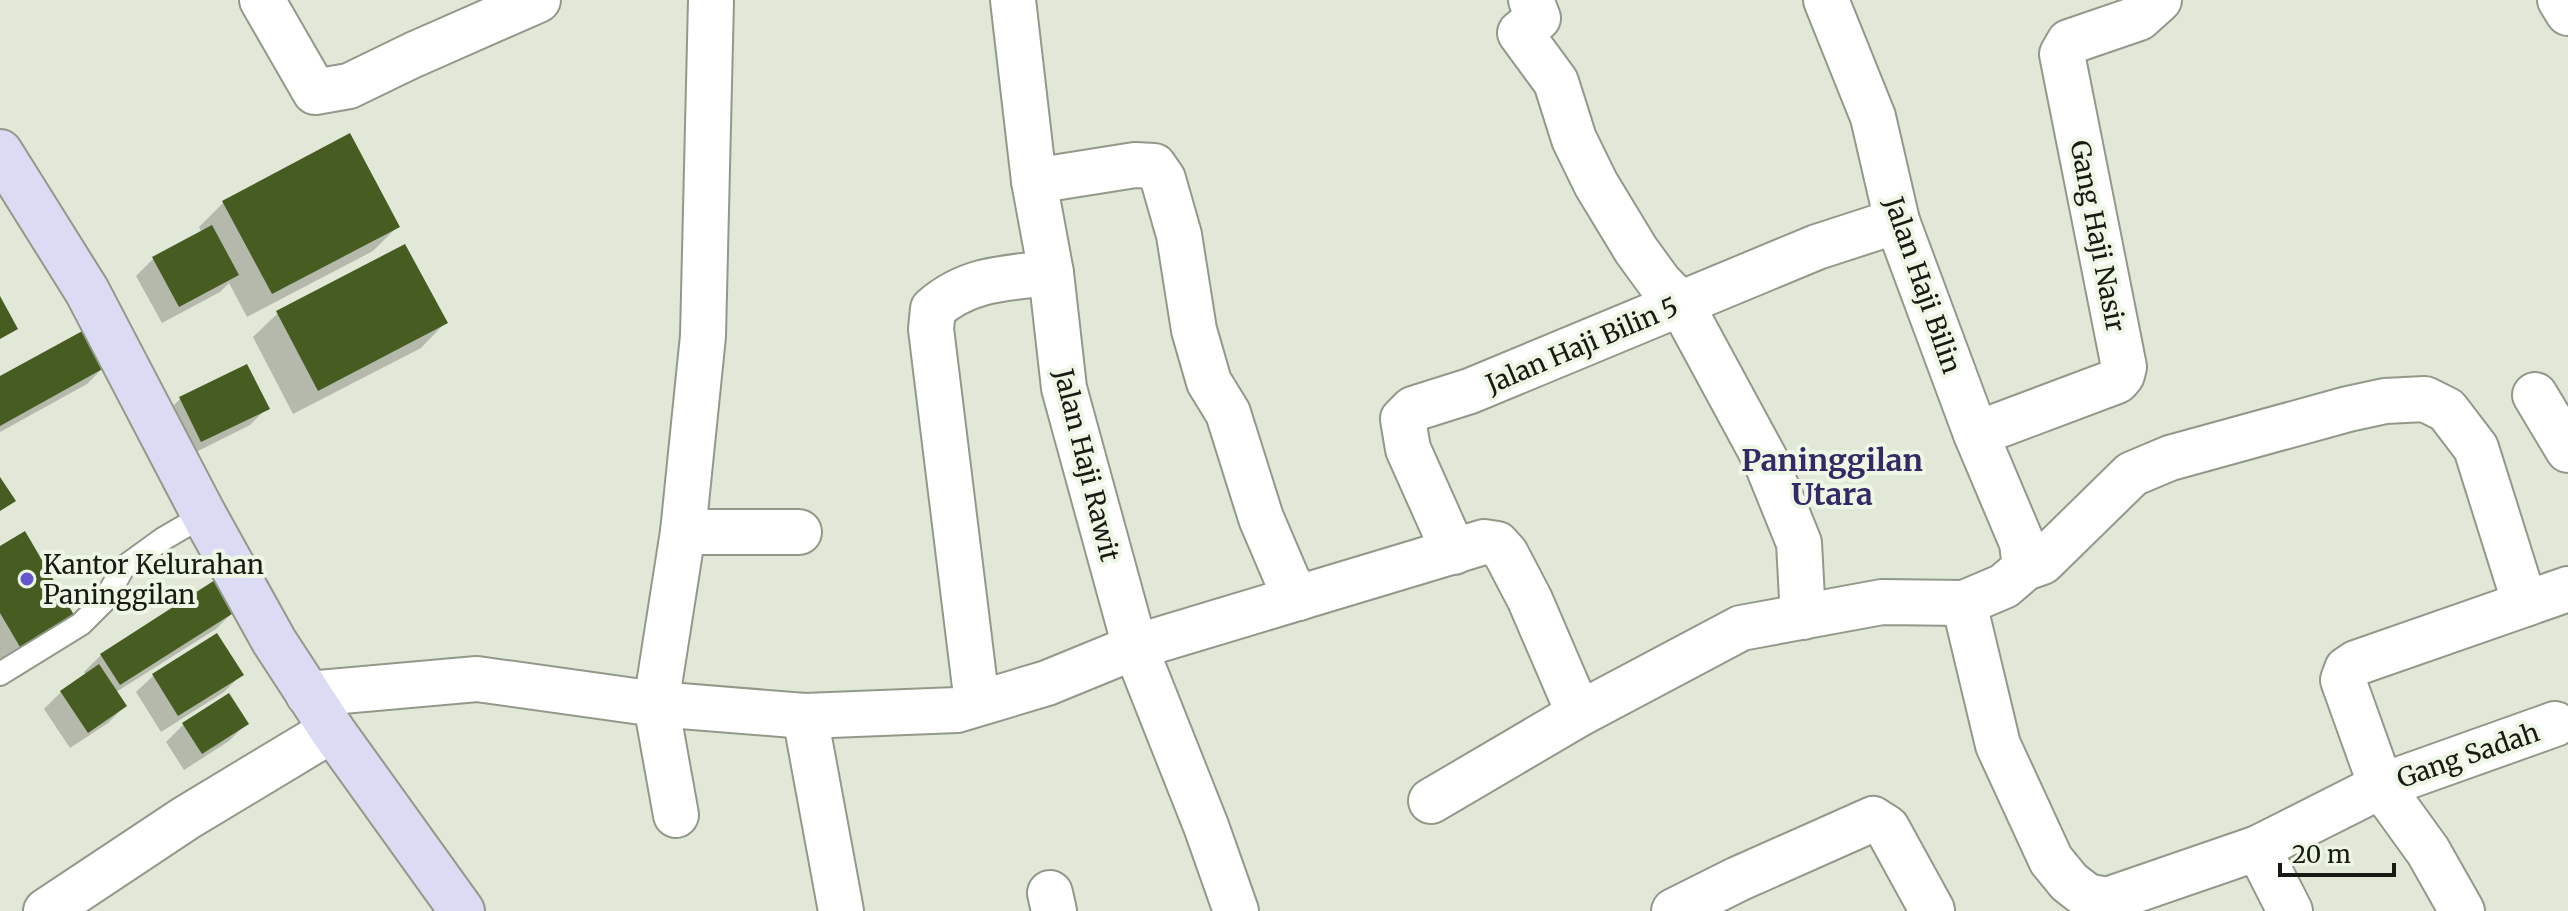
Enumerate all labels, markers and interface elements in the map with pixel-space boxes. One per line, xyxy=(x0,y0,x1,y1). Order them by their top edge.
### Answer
street label: Gang Haji Nasir xyxy=(2063,137,2133,335)
street label: Jalan Haji Bilin xyxy=(1877,192,1969,377)
street label: Jalan Haji Bilin 5 xyxy=(1480,290,1683,401)
street label: Jalan Haji Rawit xyxy=(1047,364,1127,565)
district label: Paninggilan Utara xyxy=(1741,441,1923,513)
place label: Kantor Kelurahan Paninggilan xyxy=(43,548,264,611)
marker: Kantor Kelurahan Paninggilan xyxy=(18,570,36,588)
street label: Gang Sadah xyxy=(2392,715,2544,795)
scale bar xyxy=(2280,827,2394,877)
text: 20 m xyxy=(2292,839,2351,870)

